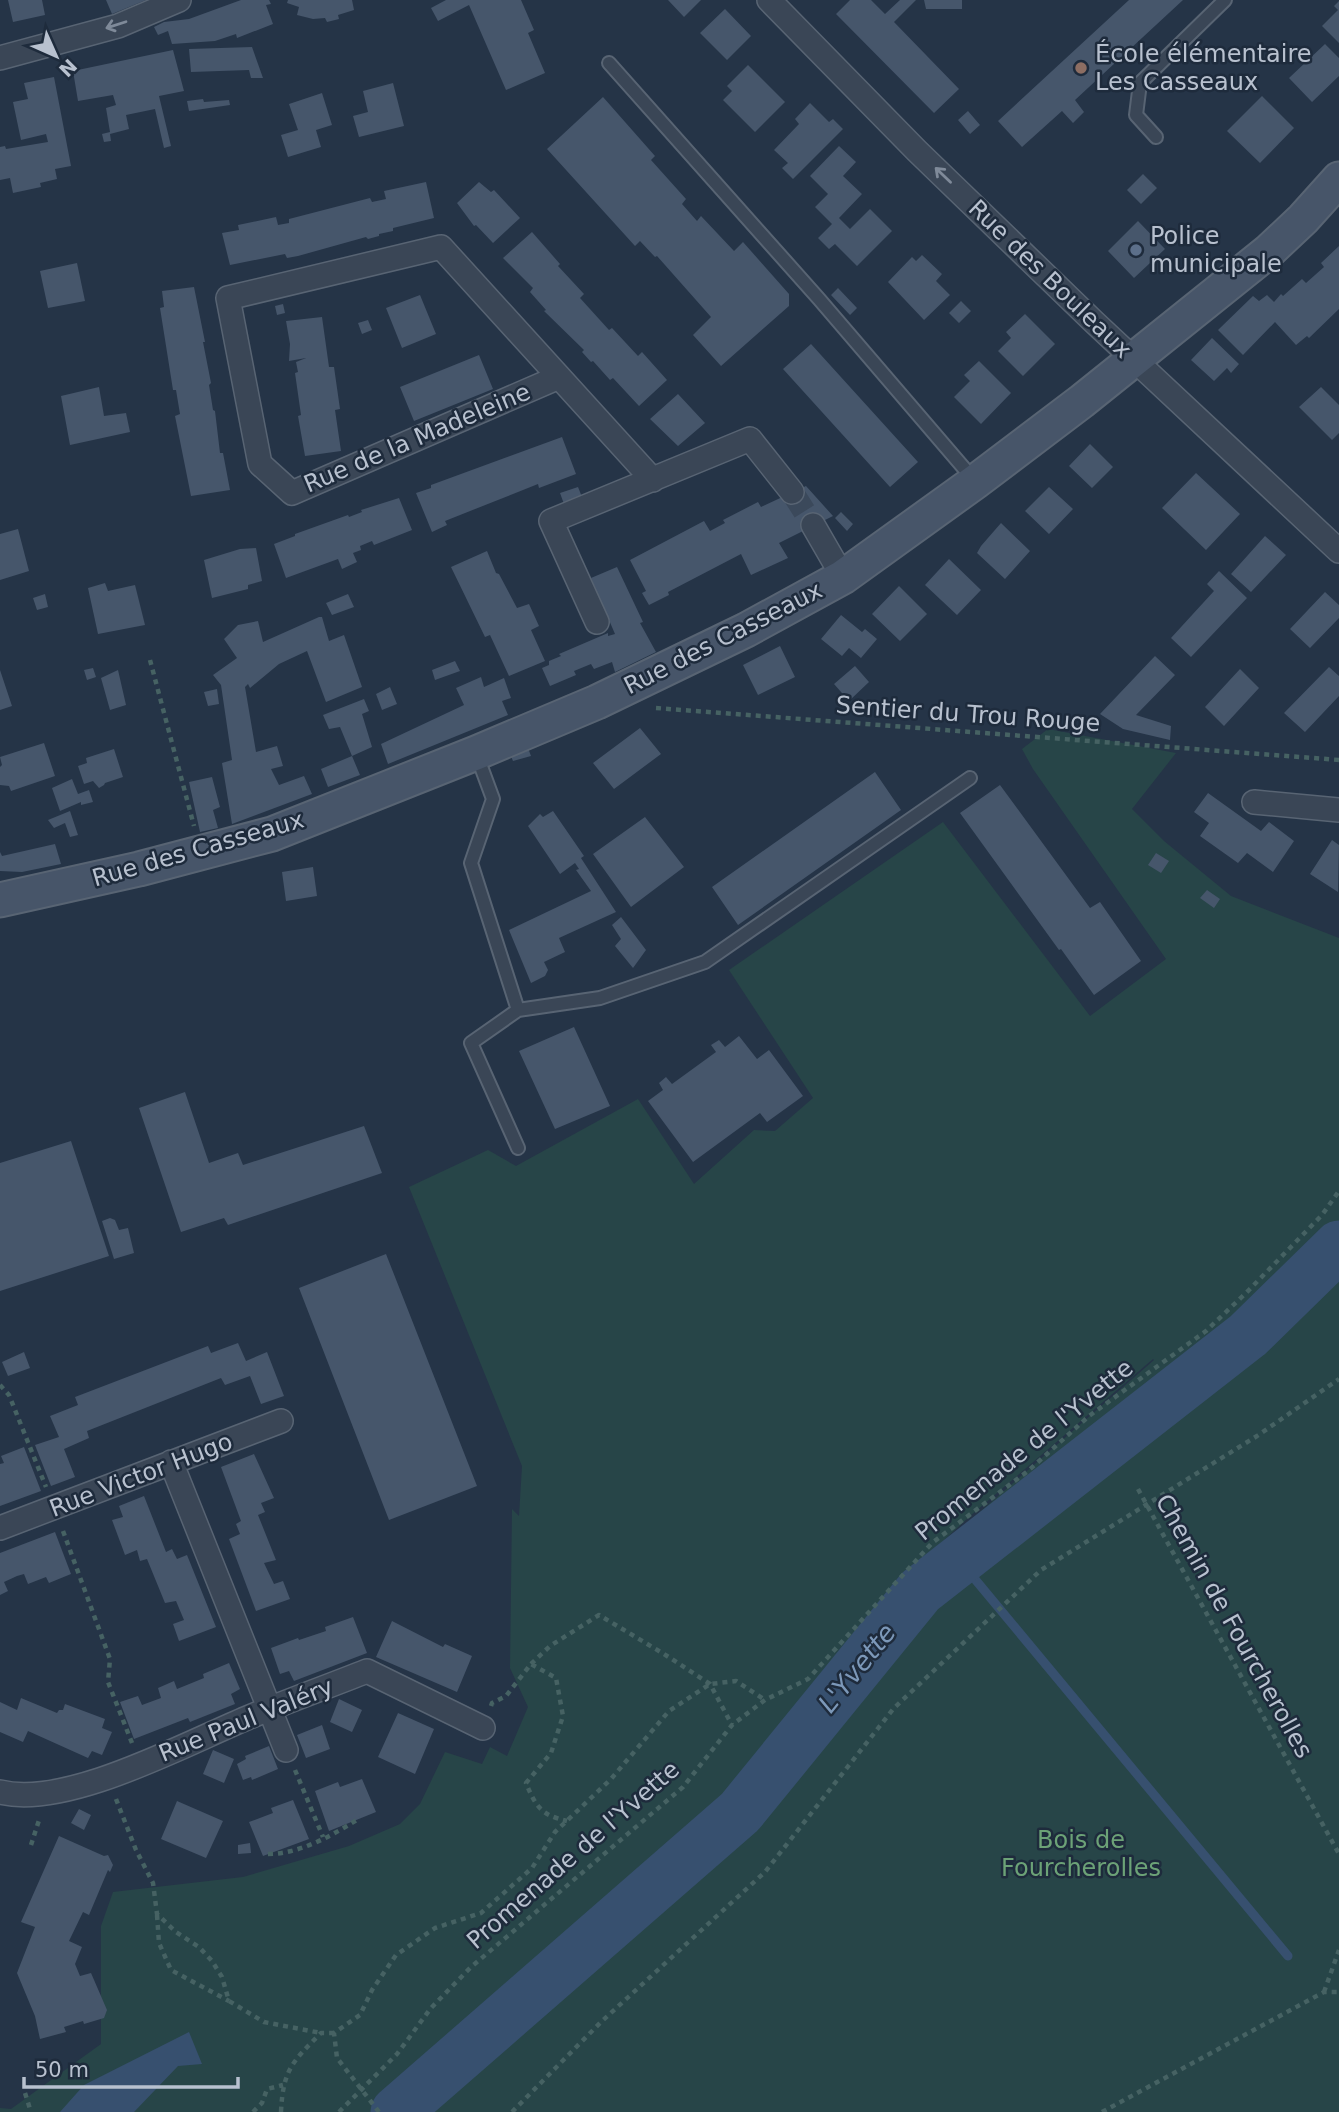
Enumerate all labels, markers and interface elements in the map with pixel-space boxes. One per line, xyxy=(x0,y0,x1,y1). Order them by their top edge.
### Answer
one-way arrow xyxy=(105,20,127,33)
north arrow xyxy=(21,21,91,91)
place label: École élémentaire Les Casseaux xyxy=(1095,39,1312,96)
text: N xyxy=(55,55,81,81)
marker: École élémentaire Les Casseaux xyxy=(1073,60,1089,76)
one-way arrow xyxy=(935,167,952,184)
street label: Rue des Bouleaux xyxy=(963,194,1137,364)
place label: Police municipale xyxy=(1150,222,1282,278)
marker: Police municipale xyxy=(1128,242,1144,258)
street label: Rue de la Madeleine xyxy=(300,378,534,498)
street label: Rue des Casseaux xyxy=(619,576,827,700)
street label: Sentier du Trou Rouge xyxy=(835,691,1101,737)
street label: Rue des Casseaux xyxy=(89,805,307,893)
street label: Promenade de l'Yvette xyxy=(910,1354,1138,1546)
street label: Rue Victor Hugo xyxy=(46,1427,236,1523)
street label: Chemin de Fourcherolles xyxy=(1150,1489,1318,1763)
water label: L'Yvette xyxy=(812,1618,902,1718)
street label: Rue Paul Valéry xyxy=(155,1672,337,1768)
street label: Promenade de l'Yvette xyxy=(461,1755,685,1955)
park label: Bois de Fourcherolles xyxy=(1001,1826,1161,1882)
scale bar xyxy=(24,2046,238,2090)
text: 50 m xyxy=(35,2058,89,2082)

